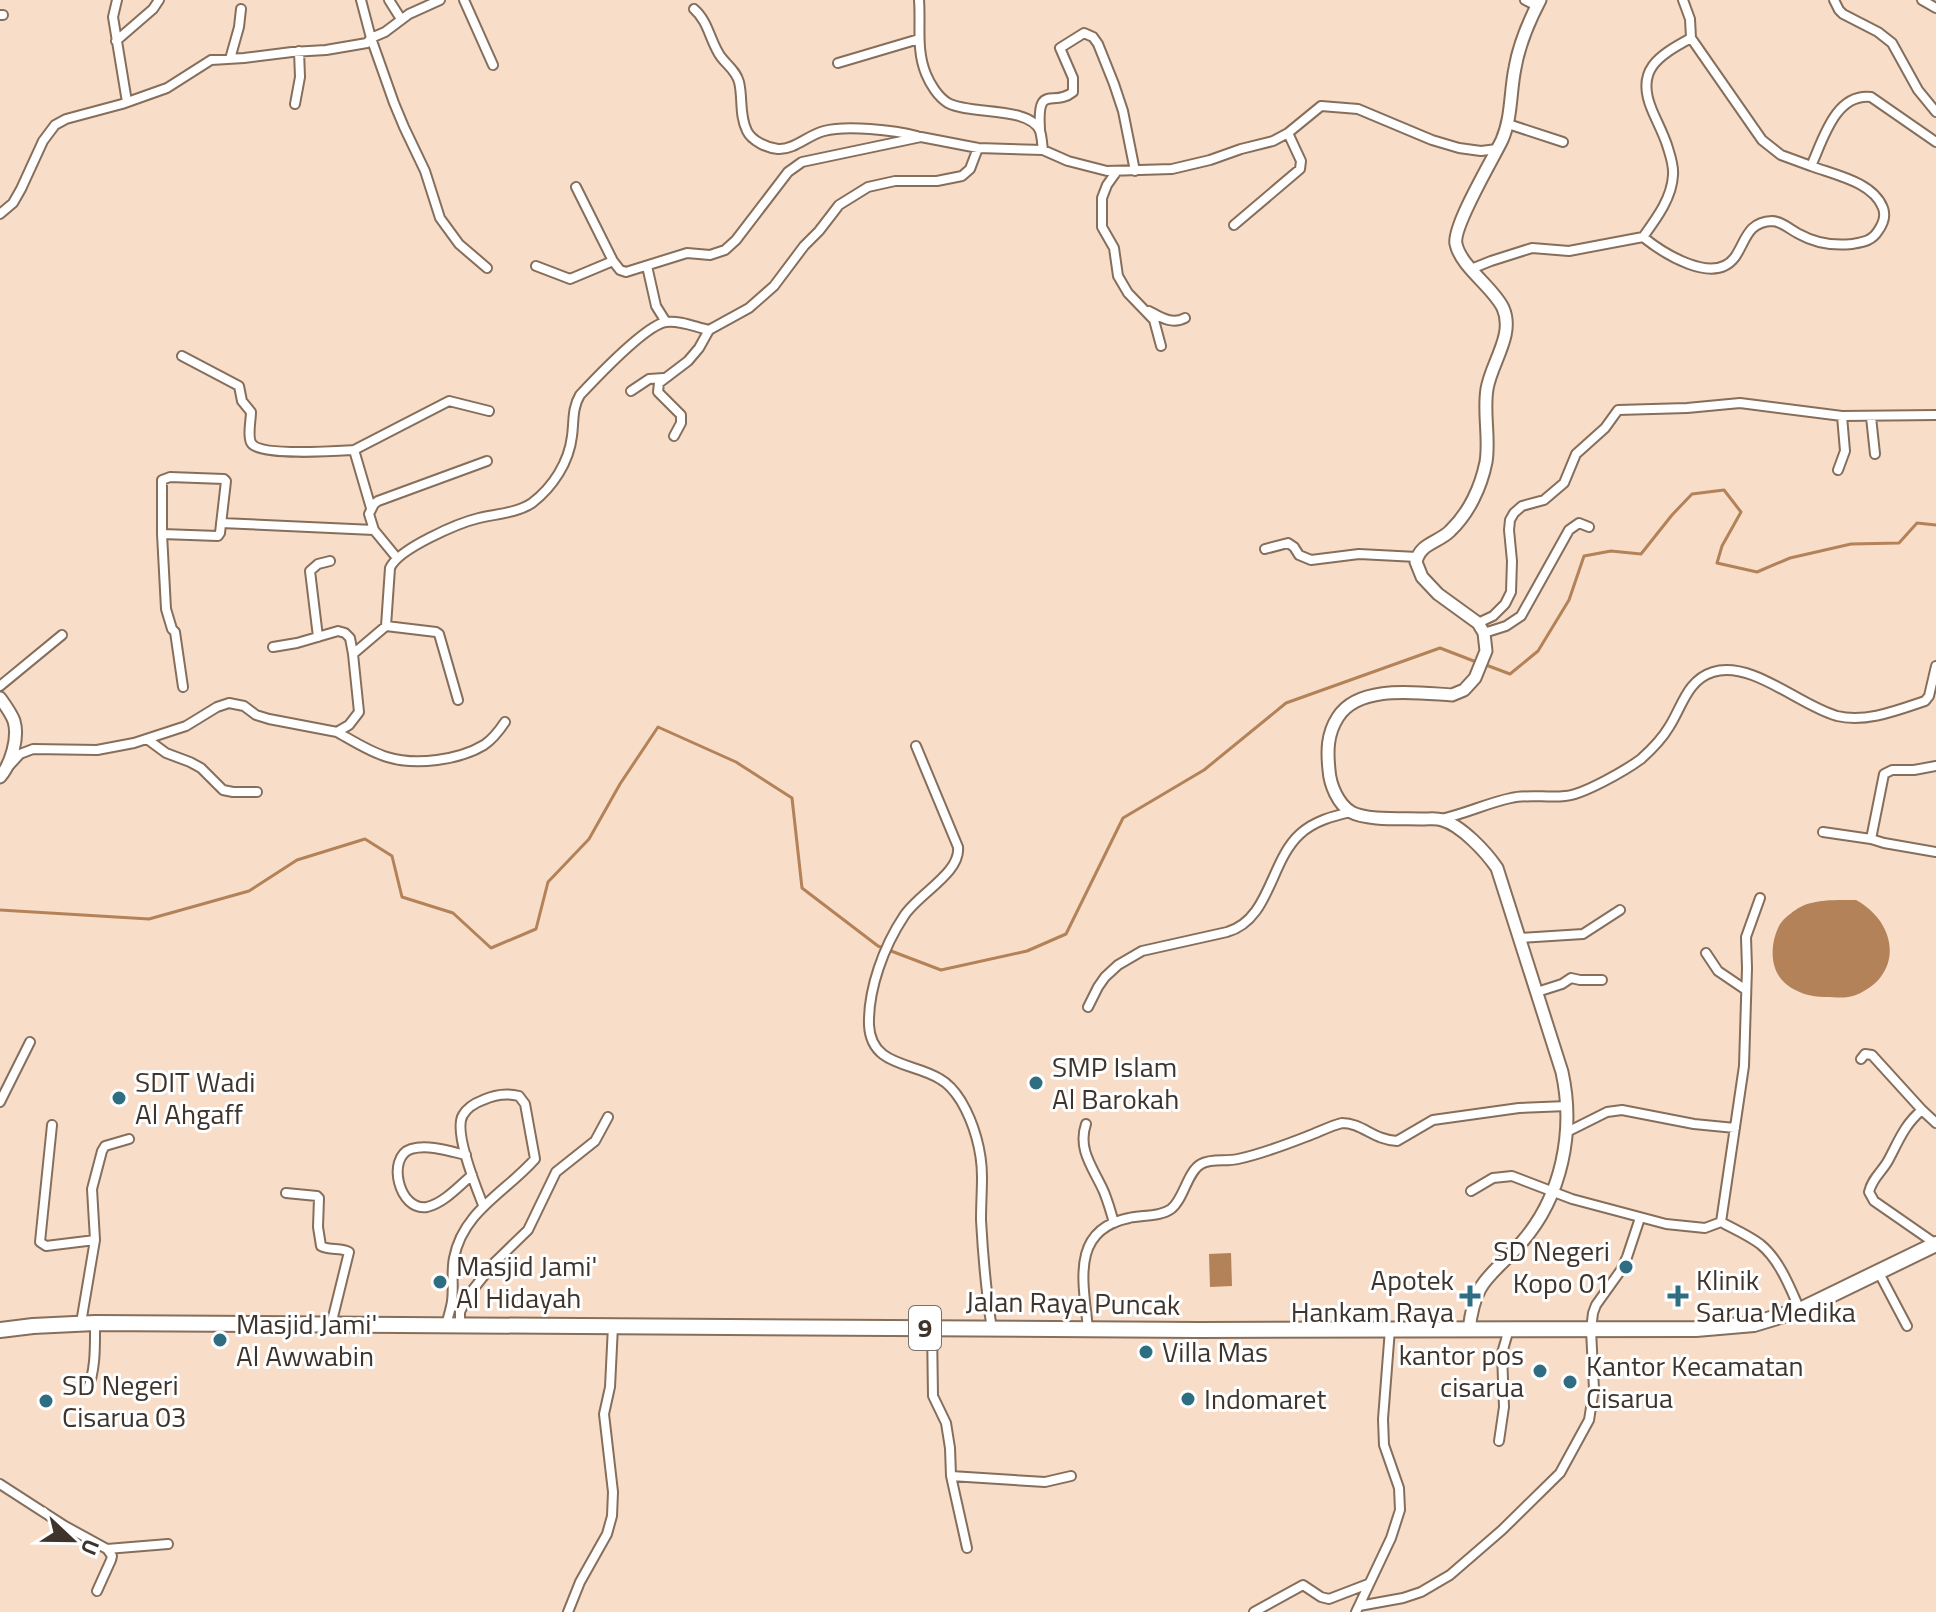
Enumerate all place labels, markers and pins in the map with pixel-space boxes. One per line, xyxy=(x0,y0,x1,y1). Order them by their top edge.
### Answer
place label: SMP Islam Al Barokah xyxy=(1052,1045,1179,1120)
place label: SDIT Wadi Al Ahgaff xyxy=(135,1060,255,1135)
marker: SMP Islam Al Barokah xyxy=(1027,1074,1045,1092)
marker: SDIT Wadi Al Ahgaff xyxy=(110,1089,128,1107)
place label: SD Negeri Kopo 01 xyxy=(1493,1229,1610,1304)
place label: Masjid Jami' Al Hidayah xyxy=(456,1244,597,1319)
place label: Apotek Hankam Raya xyxy=(1291,1258,1454,1333)
marker: SD Negeri Kopo 01 xyxy=(1617,1258,1635,1276)
place label: Klinik Sarua Medika xyxy=(1696,1258,1856,1333)
marker: Masjid Jami' Al Hidayah xyxy=(431,1273,449,1291)
marker: Klinik Sarua Medika xyxy=(1667,1285,1689,1307)
marker: Apotek Hankam Raya xyxy=(1461,1287,1479,1305)
place label: Masjid Jami' Al Awwabin xyxy=(236,1302,377,1377)
place label: Villa Mas xyxy=(1162,1330,1268,1373)
marker: Masjid Jami' Al Awwabin xyxy=(211,1331,229,1349)
place label: kantor pos cisarua xyxy=(1399,1333,1524,1408)
marker: Villa Mas xyxy=(1137,1343,1155,1361)
place label: Kantor Kecamatan Cisarua xyxy=(1586,1344,1804,1419)
marker: kantor pos cisarua xyxy=(1531,1362,1549,1380)
place label: SD Negeri Cisarua 03 xyxy=(62,1363,187,1438)
marker: Kantor Kecamatan Cisarua xyxy=(1561,1373,1579,1391)
place label: Indomaret xyxy=(1204,1377,1326,1420)
marker: Indomaret xyxy=(1179,1390,1197,1408)
marker: SD Negeri Cisarua 03 xyxy=(37,1392,55,1410)

